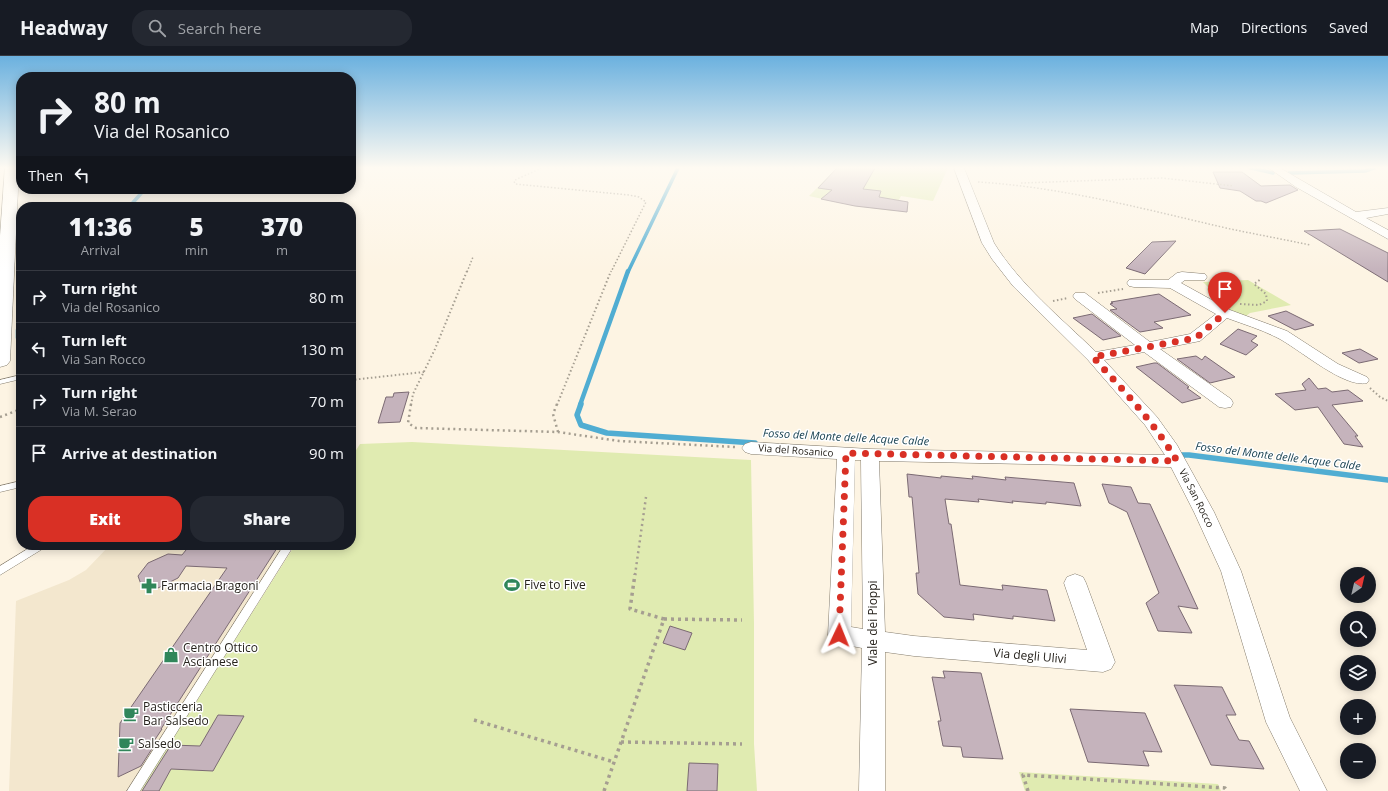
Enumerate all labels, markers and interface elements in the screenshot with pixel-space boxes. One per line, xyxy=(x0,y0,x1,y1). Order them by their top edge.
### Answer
search box xyxy=(132,10,412,46)
text: Headway xyxy=(20,15,108,41)
icon: search xyxy=(146,17,168,39)
text: Search here xyxy=(178,18,261,38)
text: Map xyxy=(1190,18,1219,37)
text: Directions xyxy=(1241,18,1307,37)
text: Saved xyxy=(1329,18,1368,37)
text: 80 m xyxy=(94,83,161,121)
icon: right xyxy=(28,88,80,140)
text: Via del Rosanico xyxy=(94,119,230,143)
icon: left xyxy=(71,164,93,186)
text: Then xyxy=(28,165,63,185)
text: 11:36 xyxy=(69,210,132,243)
text: 5 xyxy=(189,210,204,243)
text: 370 xyxy=(261,210,303,243)
text: Arrival xyxy=(81,241,120,259)
text: min xyxy=(185,241,208,259)
text: m xyxy=(276,241,288,259)
pin xyxy=(1208,272,1242,313)
text: Turn right xyxy=(62,278,137,298)
icon: arrive xyxy=(1214,278,1236,300)
icon: right xyxy=(28,286,50,308)
text: 80 m xyxy=(309,287,344,307)
text: Via del Rosanico xyxy=(62,298,160,316)
text: Turn left xyxy=(62,330,127,350)
icon: left xyxy=(28,338,50,360)
text: 130 m xyxy=(300,339,344,359)
text: Via San Rocco xyxy=(62,350,145,368)
text: Turn right xyxy=(62,382,137,402)
icon: right xyxy=(28,390,50,412)
text: 70 m xyxy=(309,391,344,411)
text: Via M. Serao xyxy=(62,402,137,420)
water label: Fosso del Monte delle Acque Calde xyxy=(763,425,930,448)
water label: Fosso del Monte delle Acque Calde xyxy=(1195,438,1362,473)
street label: Via del Rosanico xyxy=(758,440,834,460)
icon: arrive xyxy=(28,442,50,464)
text: Arrive at destination xyxy=(62,443,217,463)
text: 90 m xyxy=(309,443,344,463)
street label: Via San Rocco xyxy=(1176,466,1218,530)
button: Exit xyxy=(28,496,182,542)
button: Share xyxy=(190,496,344,542)
north arrow xyxy=(1340,567,1376,603)
map controls xyxy=(1340,567,1376,779)
sports icon: Five to Five xyxy=(503,576,521,594)
place label: Five to Five xyxy=(524,576,586,593)
pharmacy icon: Farmacia Bragoni xyxy=(140,577,158,595)
place label: Farmacia Bragoni xyxy=(161,577,259,594)
street label: Viale dei Pioppi xyxy=(864,580,881,666)
button: search xyxy=(1340,611,1376,647)
position arrow xyxy=(818,614,860,656)
place label: Centro Ottico Ascianese xyxy=(183,639,258,670)
street label: Via degli Ulivi xyxy=(993,644,1067,667)
shop icon: Centro Ottico Ascianese xyxy=(162,646,180,664)
button: layers xyxy=(1340,655,1376,691)
place label: Pasticceria Bar Salsedo xyxy=(143,698,209,729)
button: + xyxy=(1340,699,1376,735)
cafe icon: Pasticceria Bar Salsedo xyxy=(122,705,140,723)
cafe icon: Salsedo xyxy=(117,735,135,753)
place label: Salsedo xyxy=(138,735,181,752)
button: − xyxy=(1340,743,1376,779)

